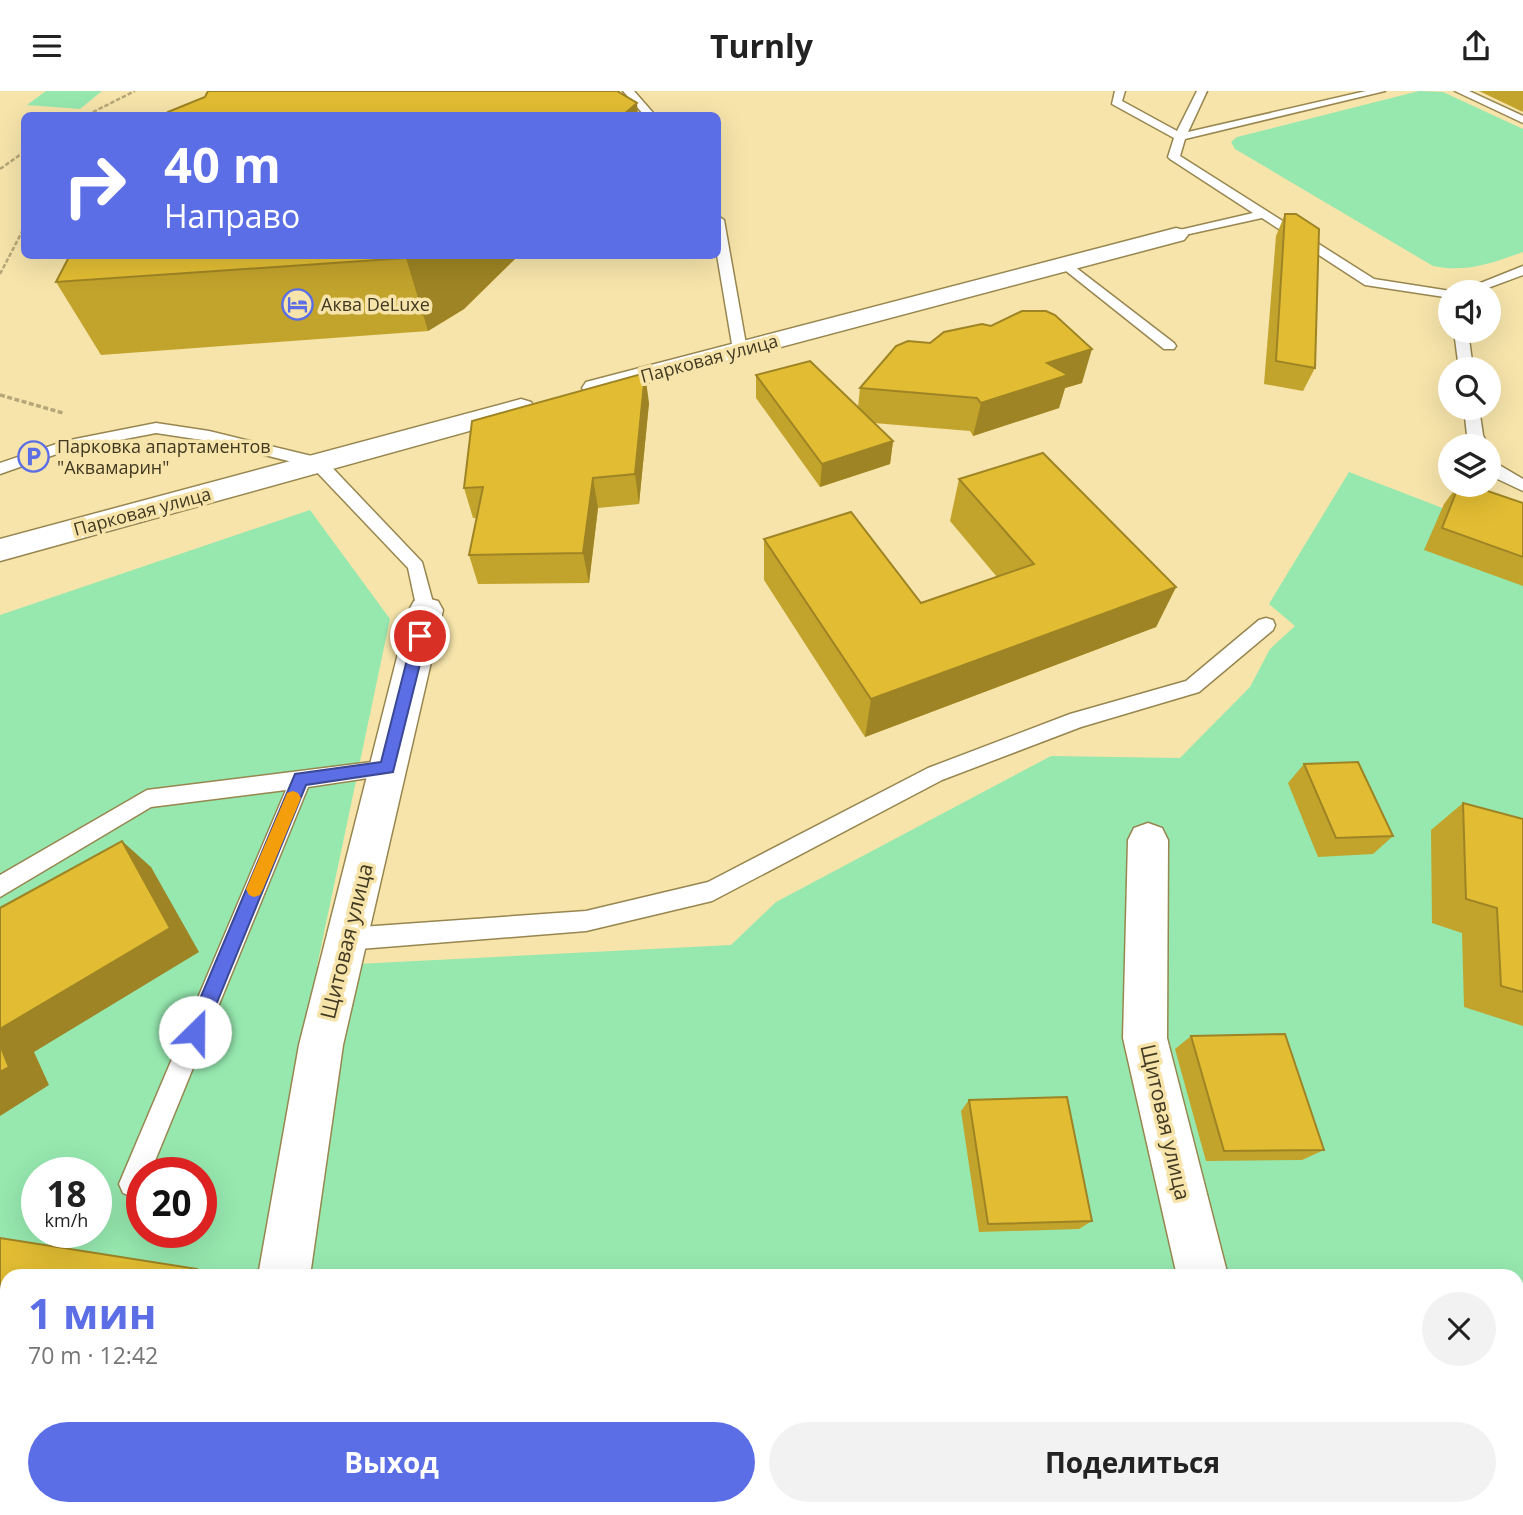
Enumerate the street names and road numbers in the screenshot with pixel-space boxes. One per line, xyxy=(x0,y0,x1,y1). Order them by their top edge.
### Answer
street label: Парковая улица xyxy=(638,328,780,388)
street label: Парковая улица xyxy=(71,481,213,541)
street label: Щитовая улица xyxy=(313,860,379,1022)
street label: Щитовая улица xyxy=(1134,1041,1198,1203)

